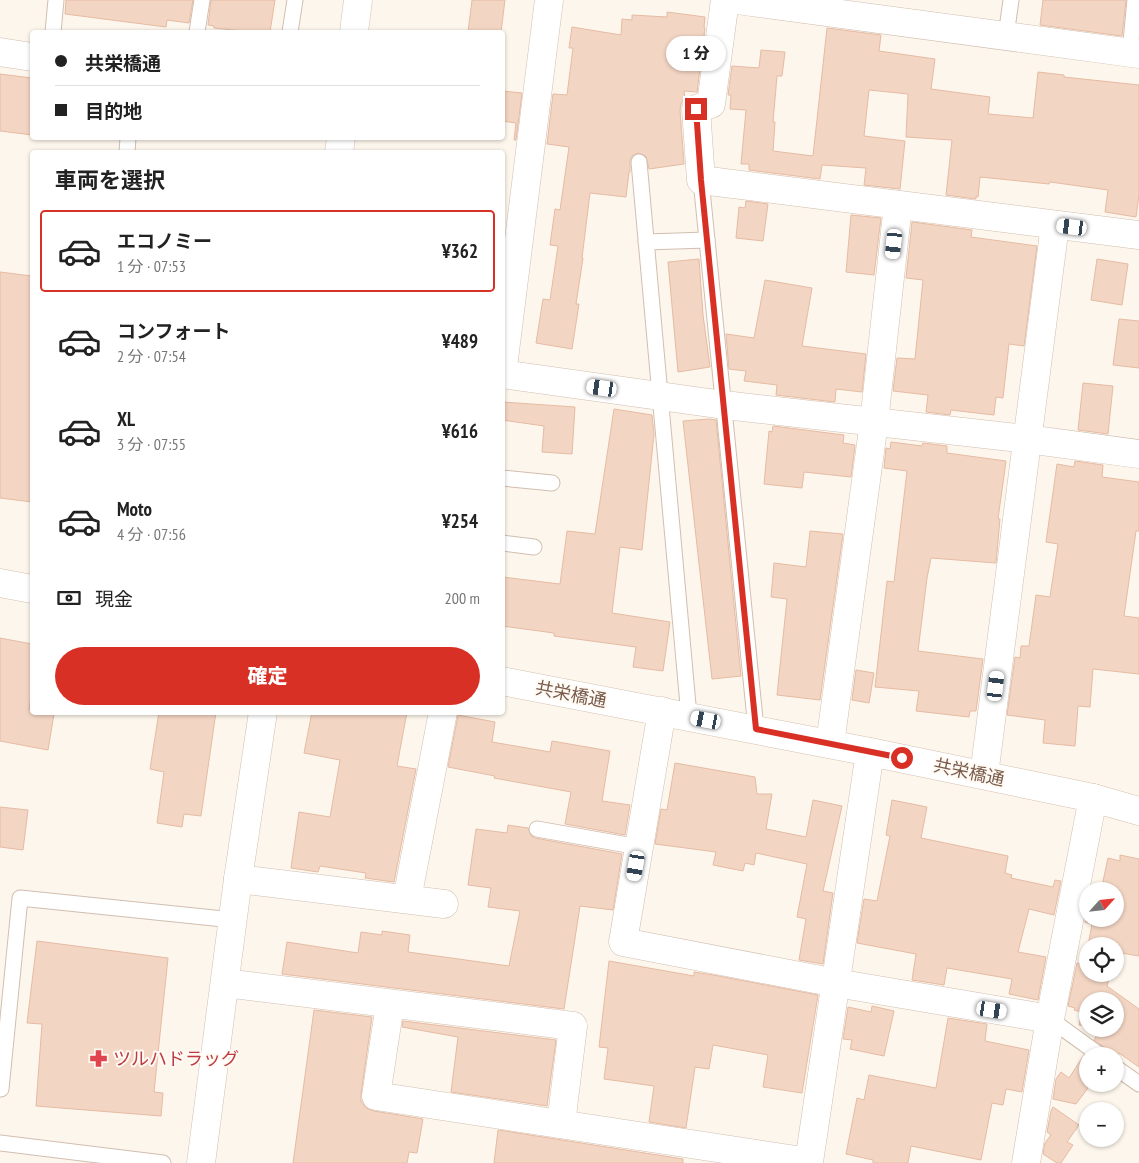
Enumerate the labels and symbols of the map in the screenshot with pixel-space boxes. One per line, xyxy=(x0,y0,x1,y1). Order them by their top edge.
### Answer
callout: 1 分 xyxy=(666,36,726,72)
route end xyxy=(685,98,707,120)
car xyxy=(1056,218,1087,236)
car xyxy=(884,228,903,260)
car xyxy=(586,378,617,398)
car xyxy=(986,670,1005,702)
street label: 共栄橋通 xyxy=(533,676,609,712)
car xyxy=(689,710,722,730)
route start xyxy=(891,747,913,769)
street label: 共栄橋通 xyxy=(931,753,1007,791)
car xyxy=(626,850,645,882)
north arrow xyxy=(1079,882,1124,928)
car xyxy=(976,1000,1007,1020)
place label: ツルハドラッグ xyxy=(113,1047,239,1070)
pharmacy icon: ツルハドラッグ xyxy=(89,1048,109,1068)

